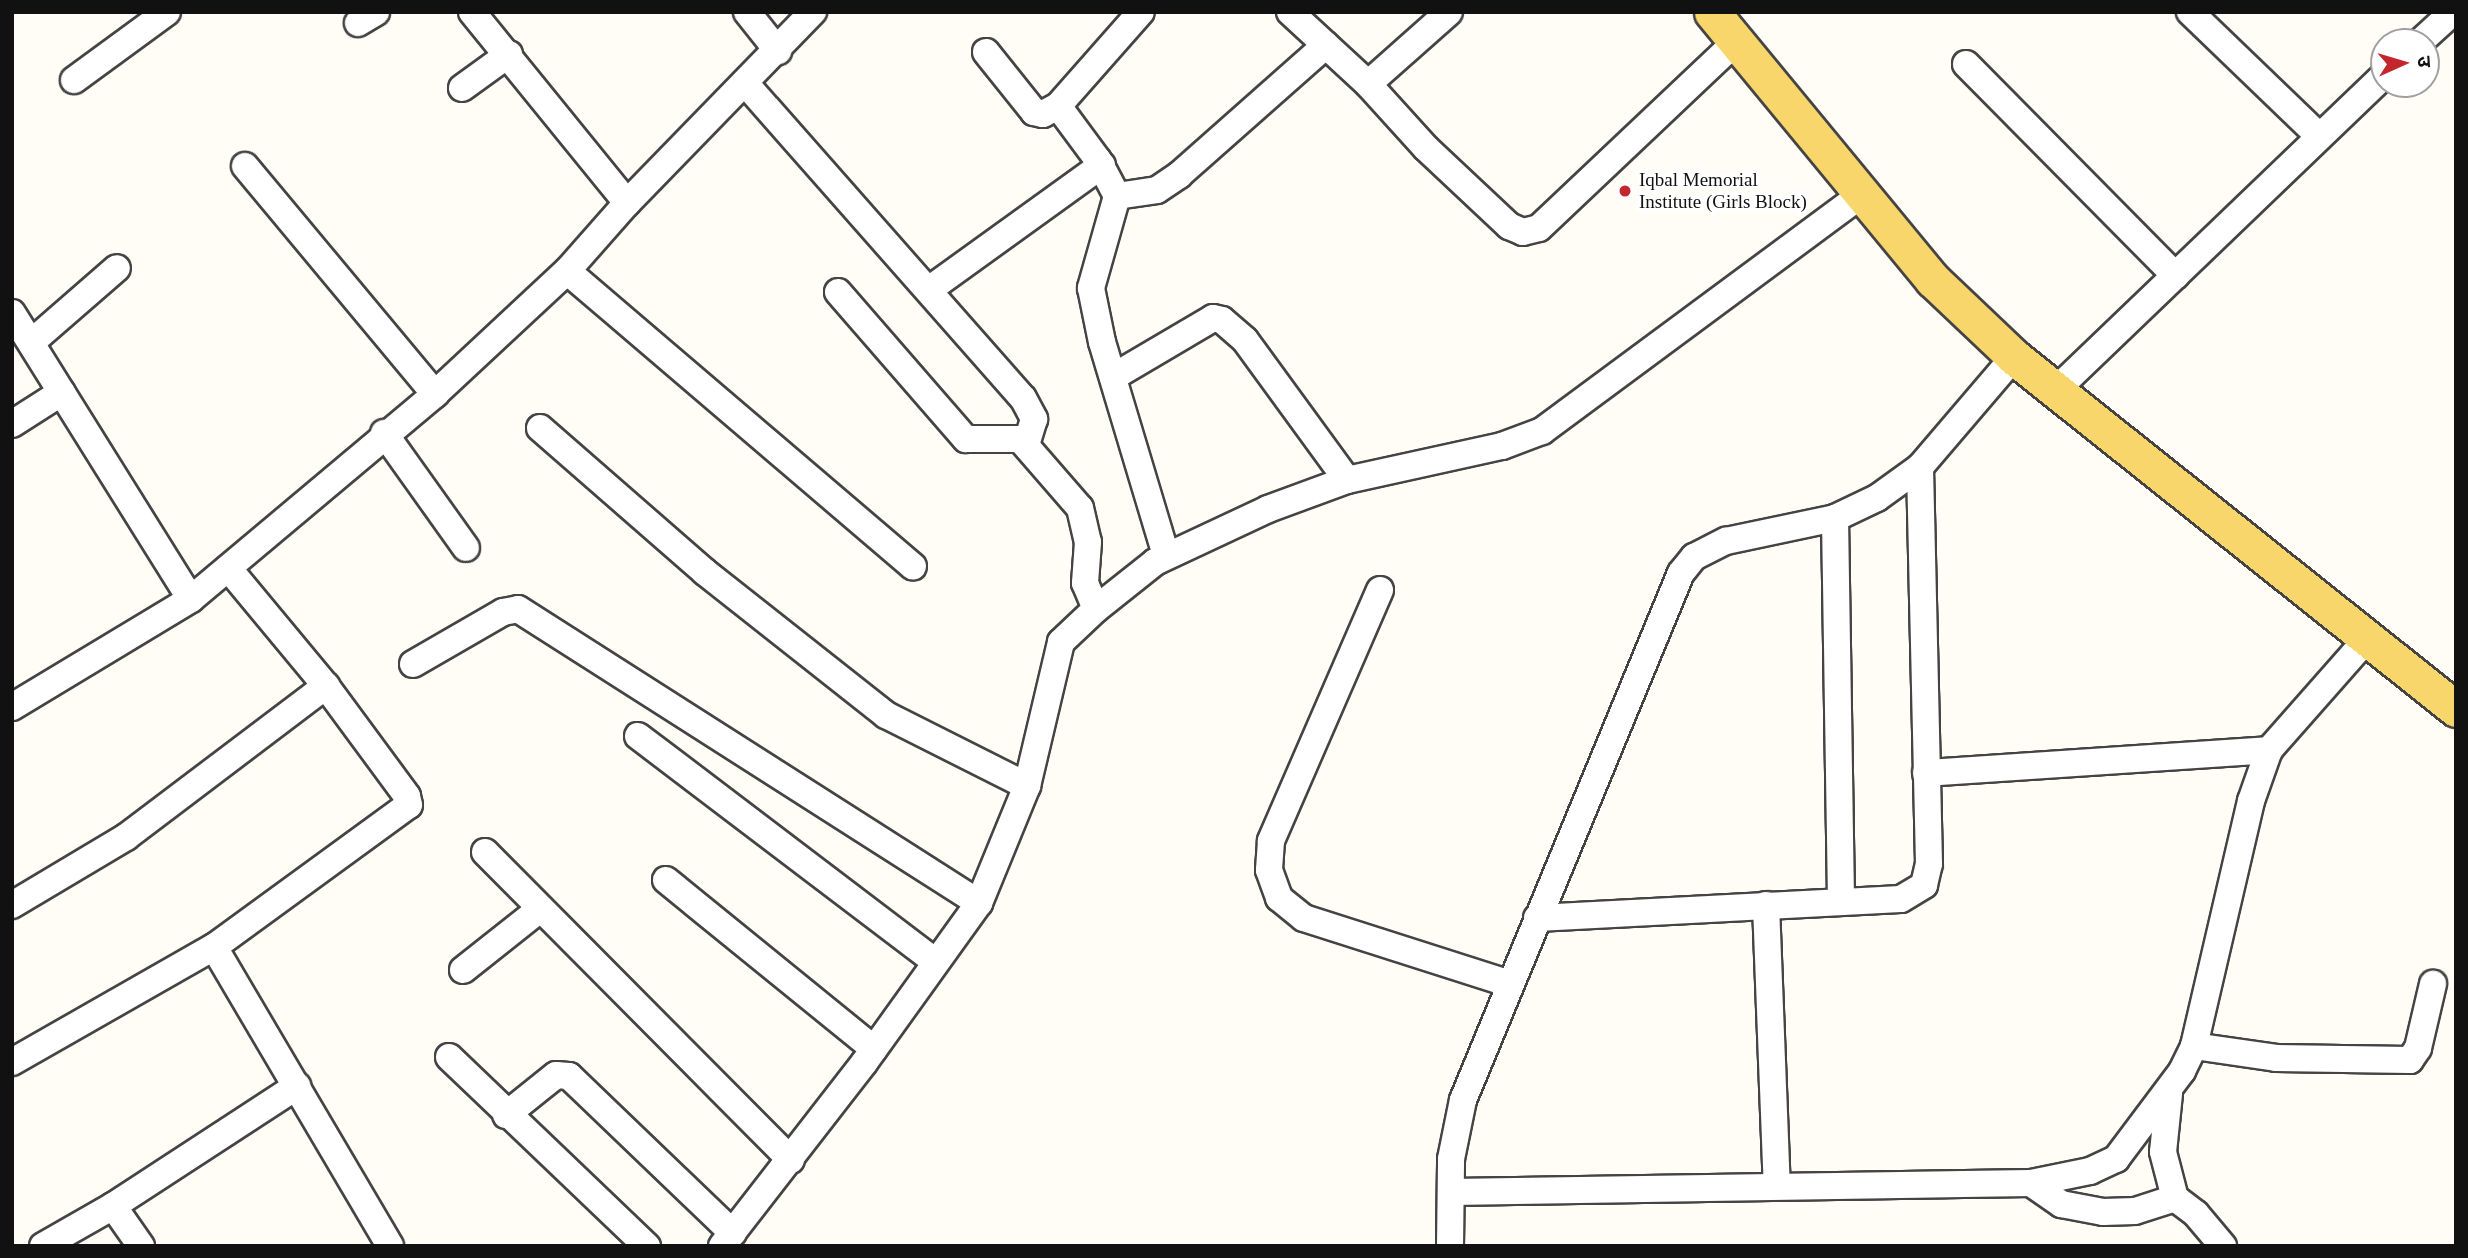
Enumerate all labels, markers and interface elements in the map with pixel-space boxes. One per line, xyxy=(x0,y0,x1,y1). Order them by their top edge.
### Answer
north arrow xyxy=(2370,28,2440,98)
text: उ xyxy=(2414,55,2435,68)
place label: Iqbal Memorial Institute (Girls Block) xyxy=(1639,169,1807,213)
marker: Iqbal Memorial Institute (Girls Block) xyxy=(1617,183,1633,199)

